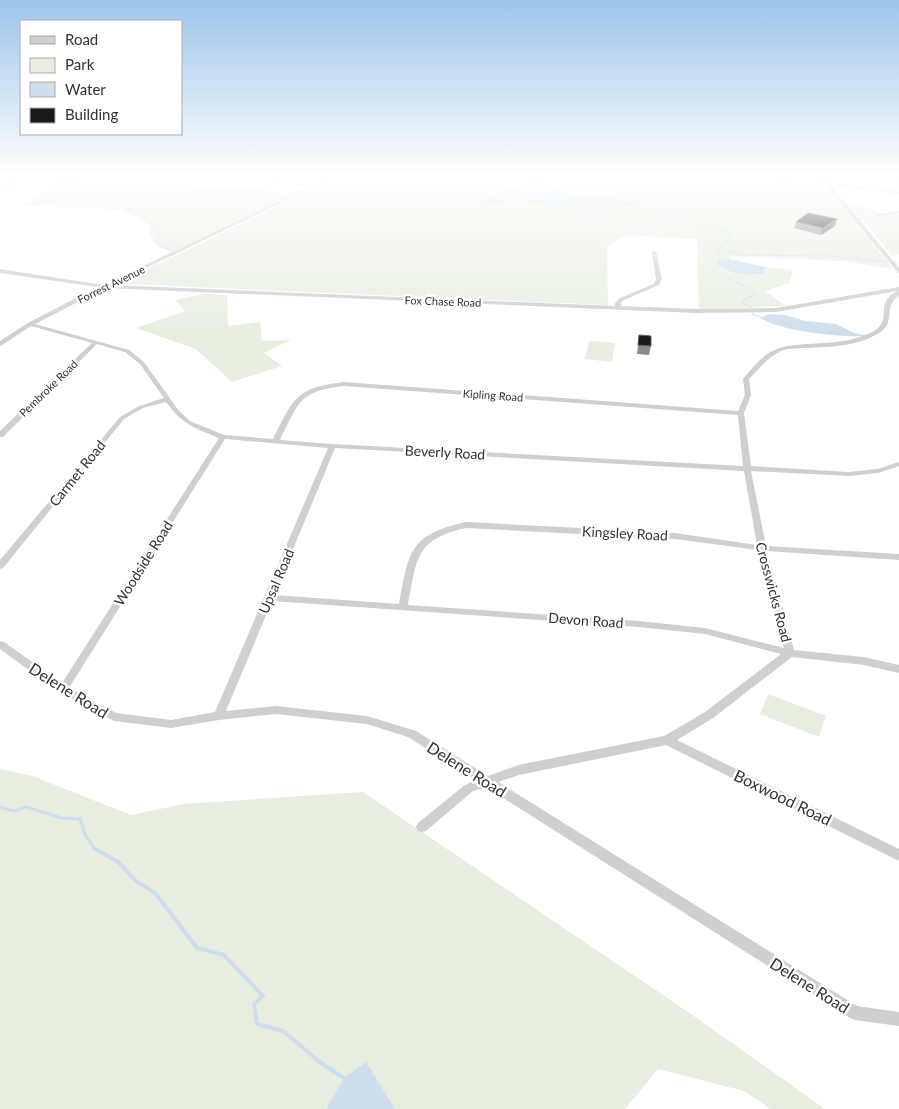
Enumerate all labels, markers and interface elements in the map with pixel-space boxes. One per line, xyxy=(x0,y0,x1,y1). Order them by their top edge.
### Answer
legend xyxy=(20,20,182,135)
text: Road xyxy=(65,30,98,48)
text: Park xyxy=(65,55,95,73)
text: Water xyxy=(65,80,106,98)
text: Building xyxy=(65,105,118,123)
street label: Forrest Avenue xyxy=(75,262,147,306)
street label: Fox Chase Road xyxy=(404,293,482,309)
street label: Pembroke Road xyxy=(16,357,80,419)
street label: Kipling Road xyxy=(462,386,524,404)
street label: Carmet Road xyxy=(45,437,109,509)
street label: Beverly Road xyxy=(404,441,486,463)
street label: Woodside Road xyxy=(110,517,176,609)
street label: Kingsley Road xyxy=(582,522,668,544)
street label: Crosswicks Road xyxy=(752,540,796,644)
street label: Upsal Road xyxy=(255,546,297,616)
street label: Devon Road xyxy=(548,609,624,631)
street label: Delene Road xyxy=(26,658,112,722)
street label: Delene Road xyxy=(424,737,510,801)
street label: Boxwood Road xyxy=(731,765,835,829)
street label: Delene Road xyxy=(767,953,853,1017)

